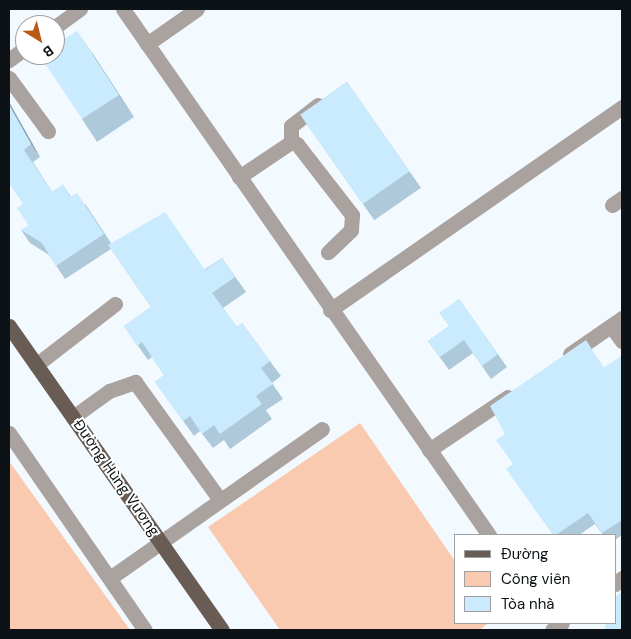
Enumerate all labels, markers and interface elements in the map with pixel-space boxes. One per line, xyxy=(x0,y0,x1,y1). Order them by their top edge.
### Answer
north arrow xyxy=(15,15,65,65)
text: B xyxy=(39,41,57,61)
street label: Đường Hùng Vương xyxy=(69,416,163,540)
legend xyxy=(454,534,616,624)
text: Đường xyxy=(501,544,549,564)
text: Công viên xyxy=(501,569,570,589)
text: Tòa nhà xyxy=(501,594,555,614)

